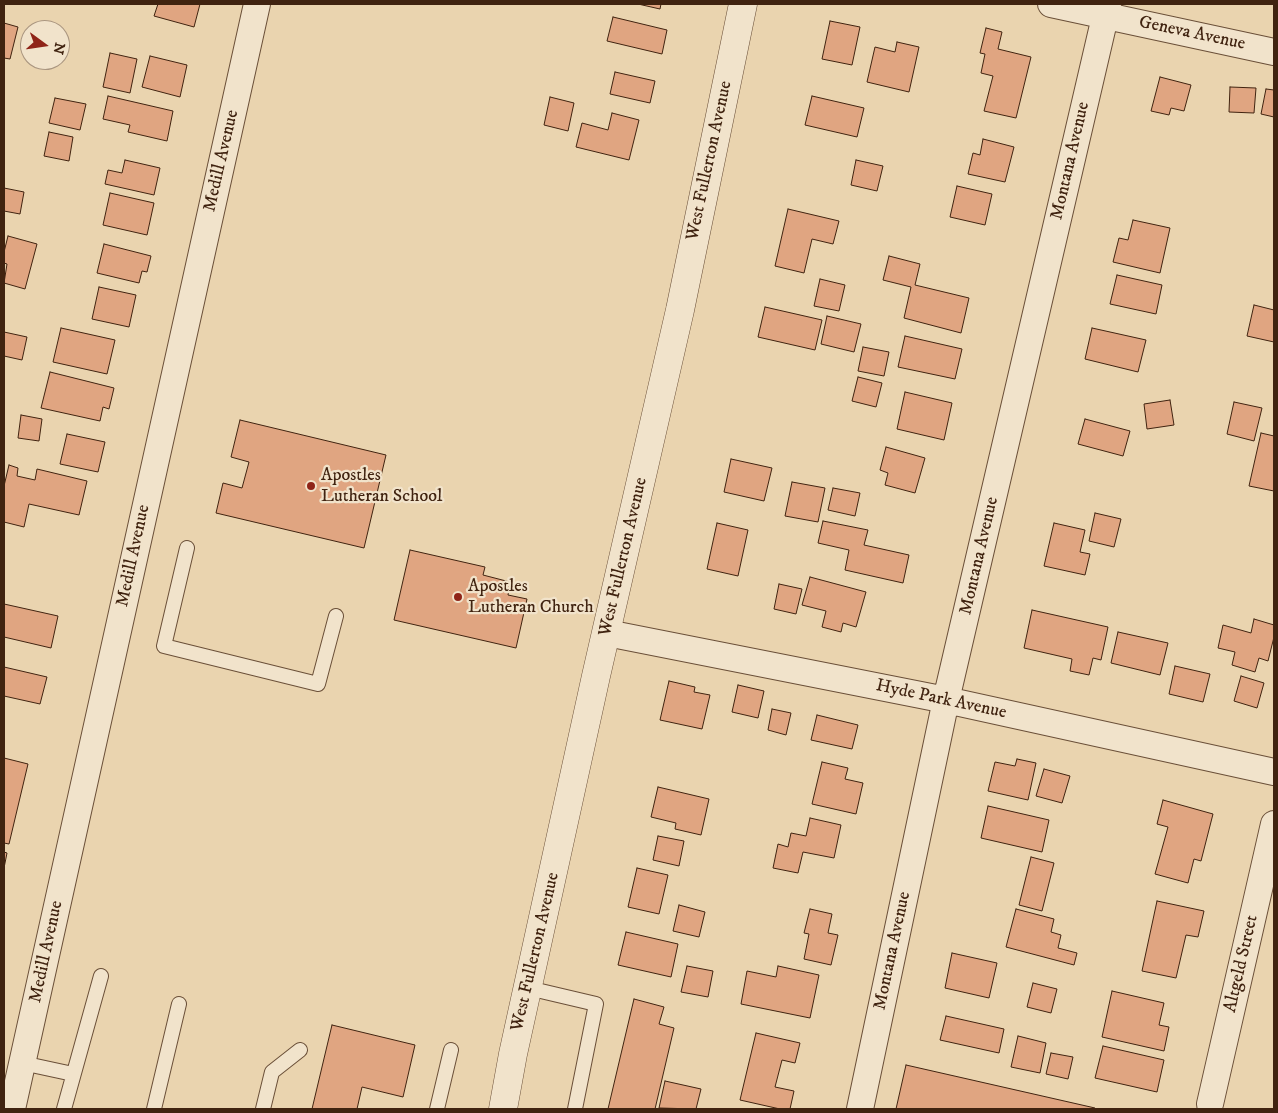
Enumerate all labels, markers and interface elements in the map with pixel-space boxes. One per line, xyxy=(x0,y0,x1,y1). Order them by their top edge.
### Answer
street label: Geneva Avenue xyxy=(1137,12,1247,56)
north arrow xyxy=(20,20,70,70)
text: N xyxy=(48,41,69,56)
street label: West Fullerton Avenue xyxy=(683,79,737,243)
street label: Montana Avenue xyxy=(1047,100,1095,222)
street label: Medill Avenue xyxy=(200,108,244,214)
place label: Apostles Lutheran School xyxy=(321,465,442,508)
street label: West Fullerton Avenue xyxy=(595,475,653,639)
marker: Apostles Lutheran School xyxy=(305,480,317,492)
street label: Montana Avenue xyxy=(956,495,1004,617)
street label: Medill Avenue xyxy=(113,503,155,609)
place label: Apostles Lutheran Church xyxy=(468,576,594,618)
marker: Apostles Lutheran Church xyxy=(452,591,464,603)
street label: Hyde Park Avenue xyxy=(874,676,1008,724)
street label: West Fullerton Avenue xyxy=(507,870,565,1034)
street label: Montana Avenue xyxy=(870,890,916,1012)
street label: Medill Avenue xyxy=(26,899,68,1005)
street label: Altgeld Street xyxy=(1220,913,1264,1015)

